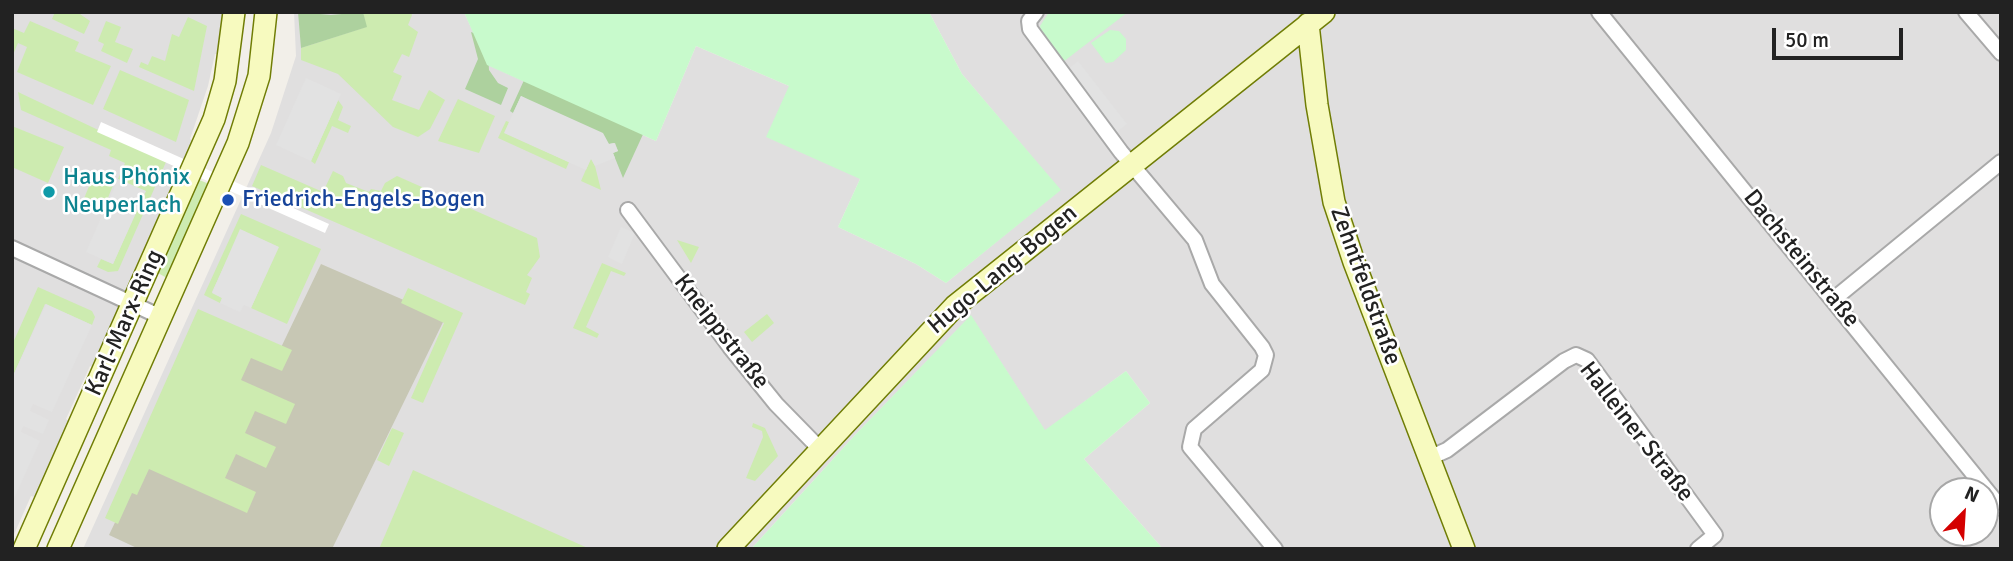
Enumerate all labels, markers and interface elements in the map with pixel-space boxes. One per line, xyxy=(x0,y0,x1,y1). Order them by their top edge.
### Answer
scale bar xyxy=(1775,14,1906,58)
text: 50 m xyxy=(1785,27,1829,53)
place label: Haus Phönix Neuperlach xyxy=(63,164,190,220)
marker: Haus Phönix Neuperlach xyxy=(41,184,57,200)
street label: Dachsteinstraße xyxy=(1737,184,1865,334)
place label: Friedrich-Engels-Bogen xyxy=(242,186,485,214)
marker: Friedrich-Engels-Bogen xyxy=(220,192,236,208)
street label: Hugo-Lang-Bogen xyxy=(922,199,1084,341)
street label: Zehntfeldstraße xyxy=(1323,203,1407,369)
street label: Karl-Marx-Ring xyxy=(80,245,170,401)
street label: Kneippstraße xyxy=(667,269,775,395)
street label: Halleiner Straße xyxy=(1573,356,1699,508)
north arrow xyxy=(1929,477,1999,547)
text: N xyxy=(1961,481,1983,508)

